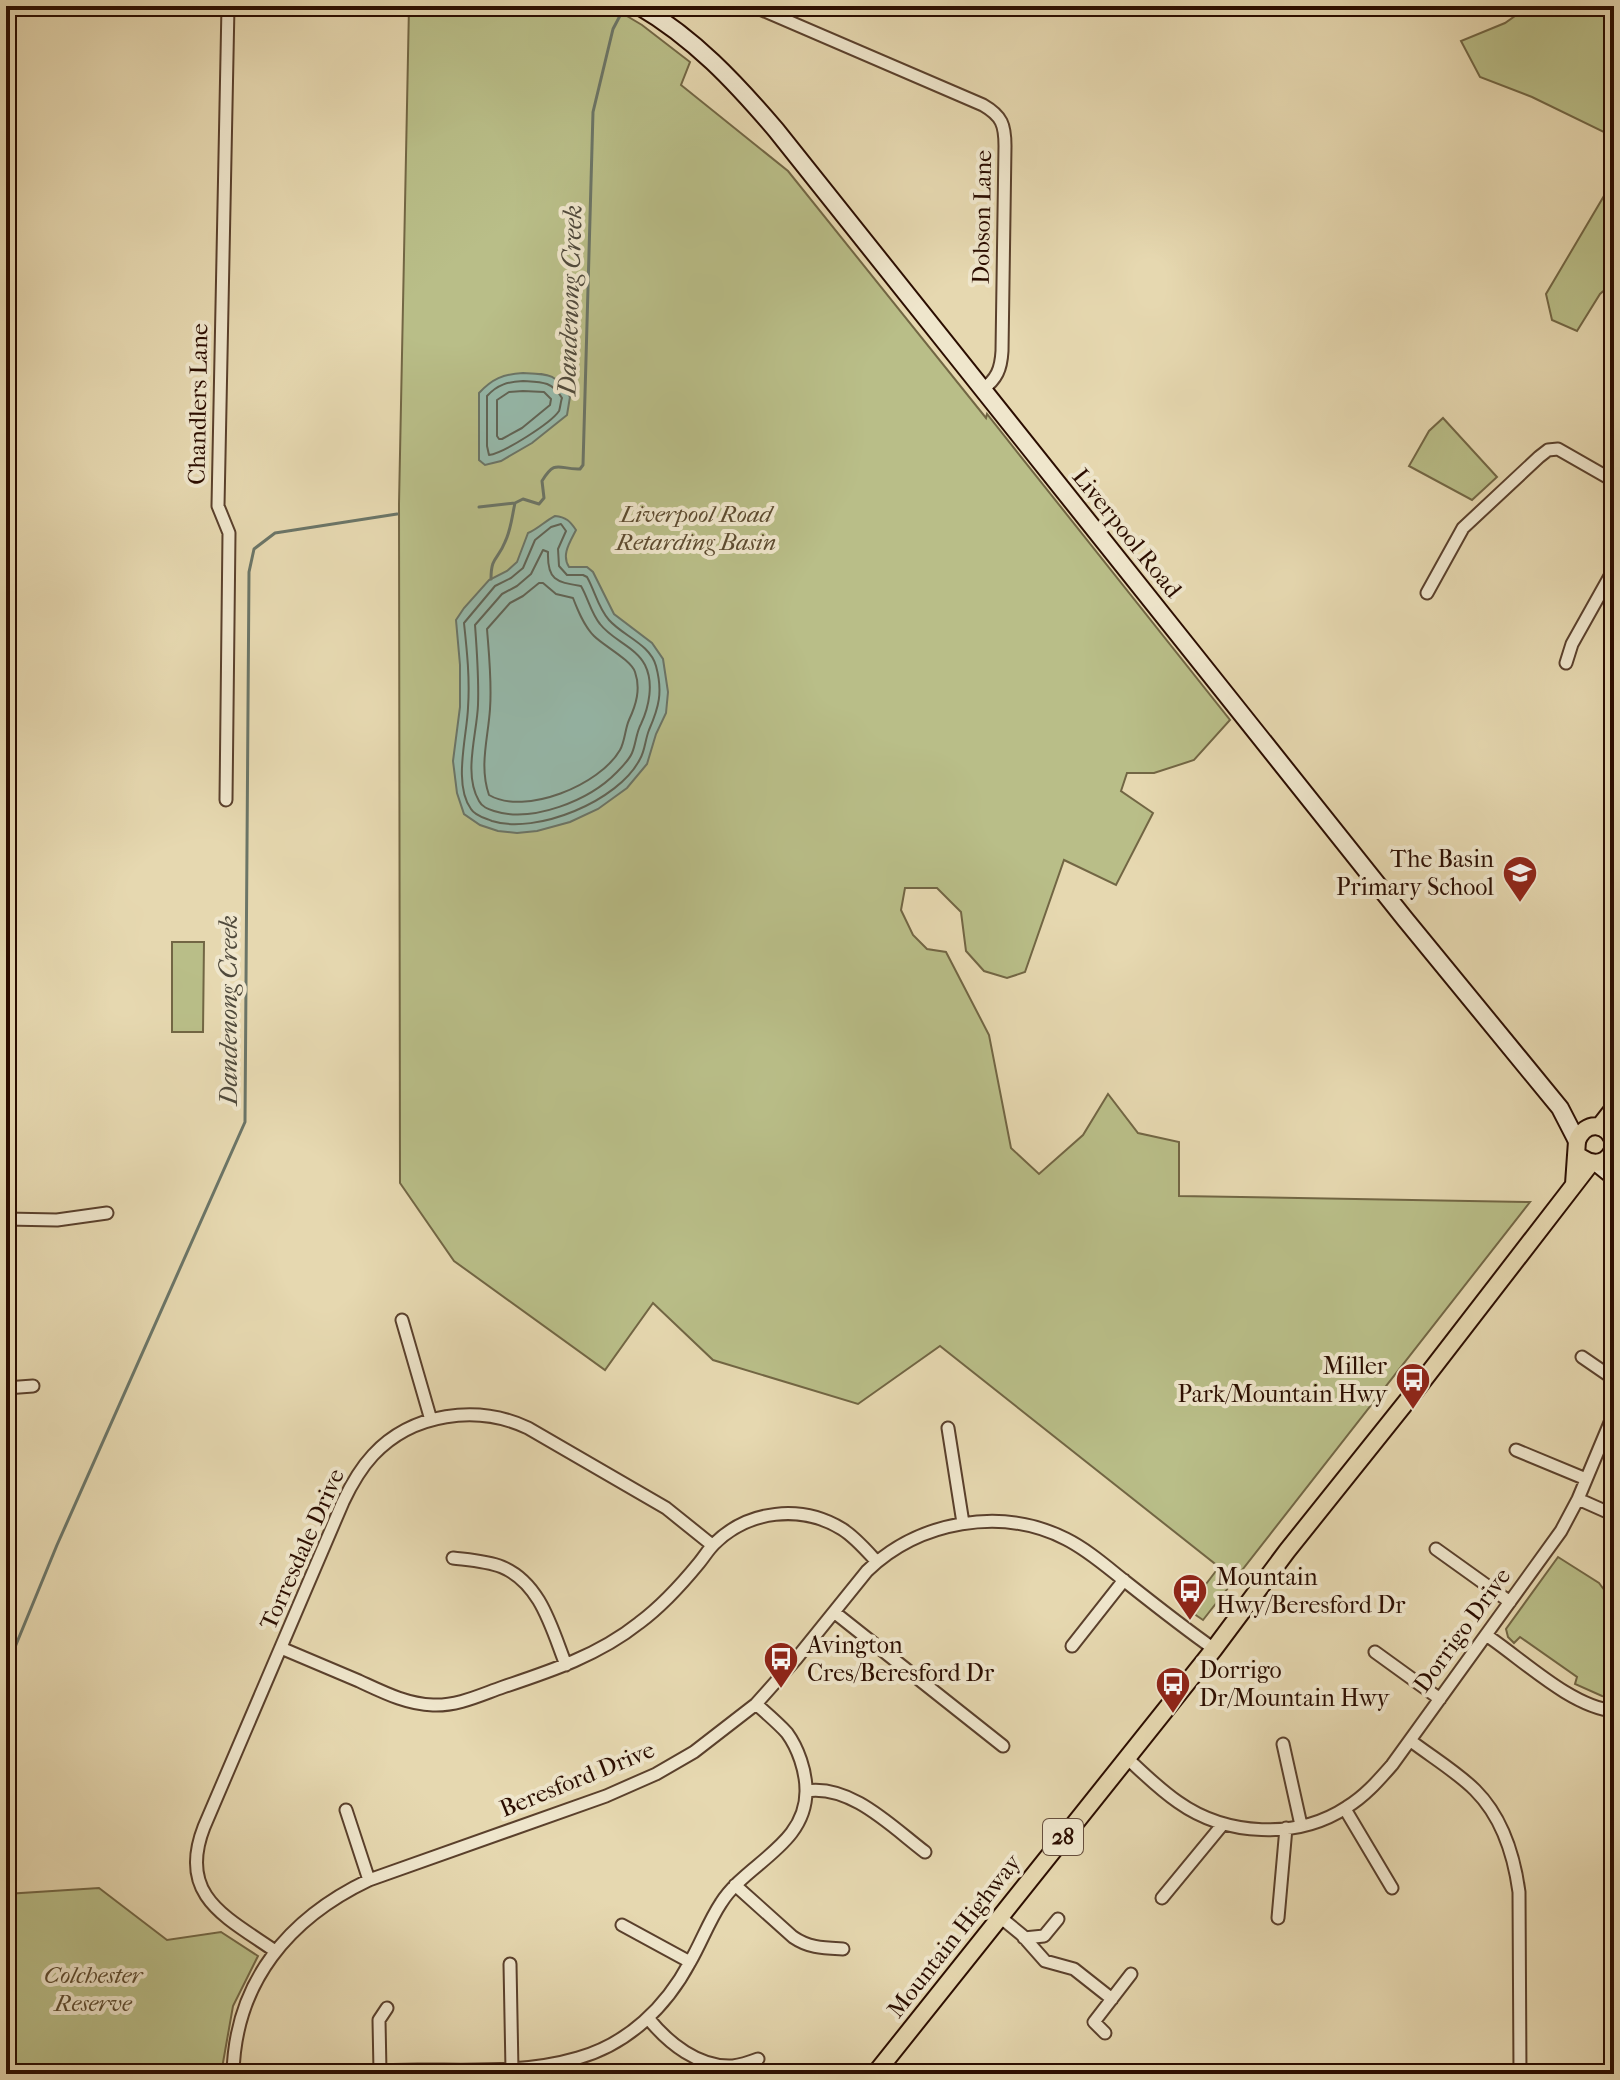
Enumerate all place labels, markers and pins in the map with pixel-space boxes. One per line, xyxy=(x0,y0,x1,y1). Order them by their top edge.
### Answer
place label: The Basin Primary School xyxy=(1336,845,1494,901)
school or university icon: The Basin Primary School xyxy=(1501,854,1539,904)
place label: Miller Park/Mountain Hwy xyxy=(1178,1352,1388,1408)
bus stop icon: Miller Park/Mountain Hwy xyxy=(1394,1361,1432,1411)
place label: Mountain Hwy/Beresford Dr xyxy=(1216,1563,1406,1619)
bus stop icon: Mountain Hwy/Beresford Dr xyxy=(1171,1572,1209,1622)
place label: Avington Cres/Beresford Dr xyxy=(806,1631,995,1687)
bus stop icon: Avington Cres/Beresford Dr xyxy=(762,1640,800,1690)
place label: Dorrigo Dr/Mountain Hwy xyxy=(1199,1656,1391,1712)
bus stop icon: Dorrigo Dr/Mountain Hwy xyxy=(1154,1665,1192,1715)

